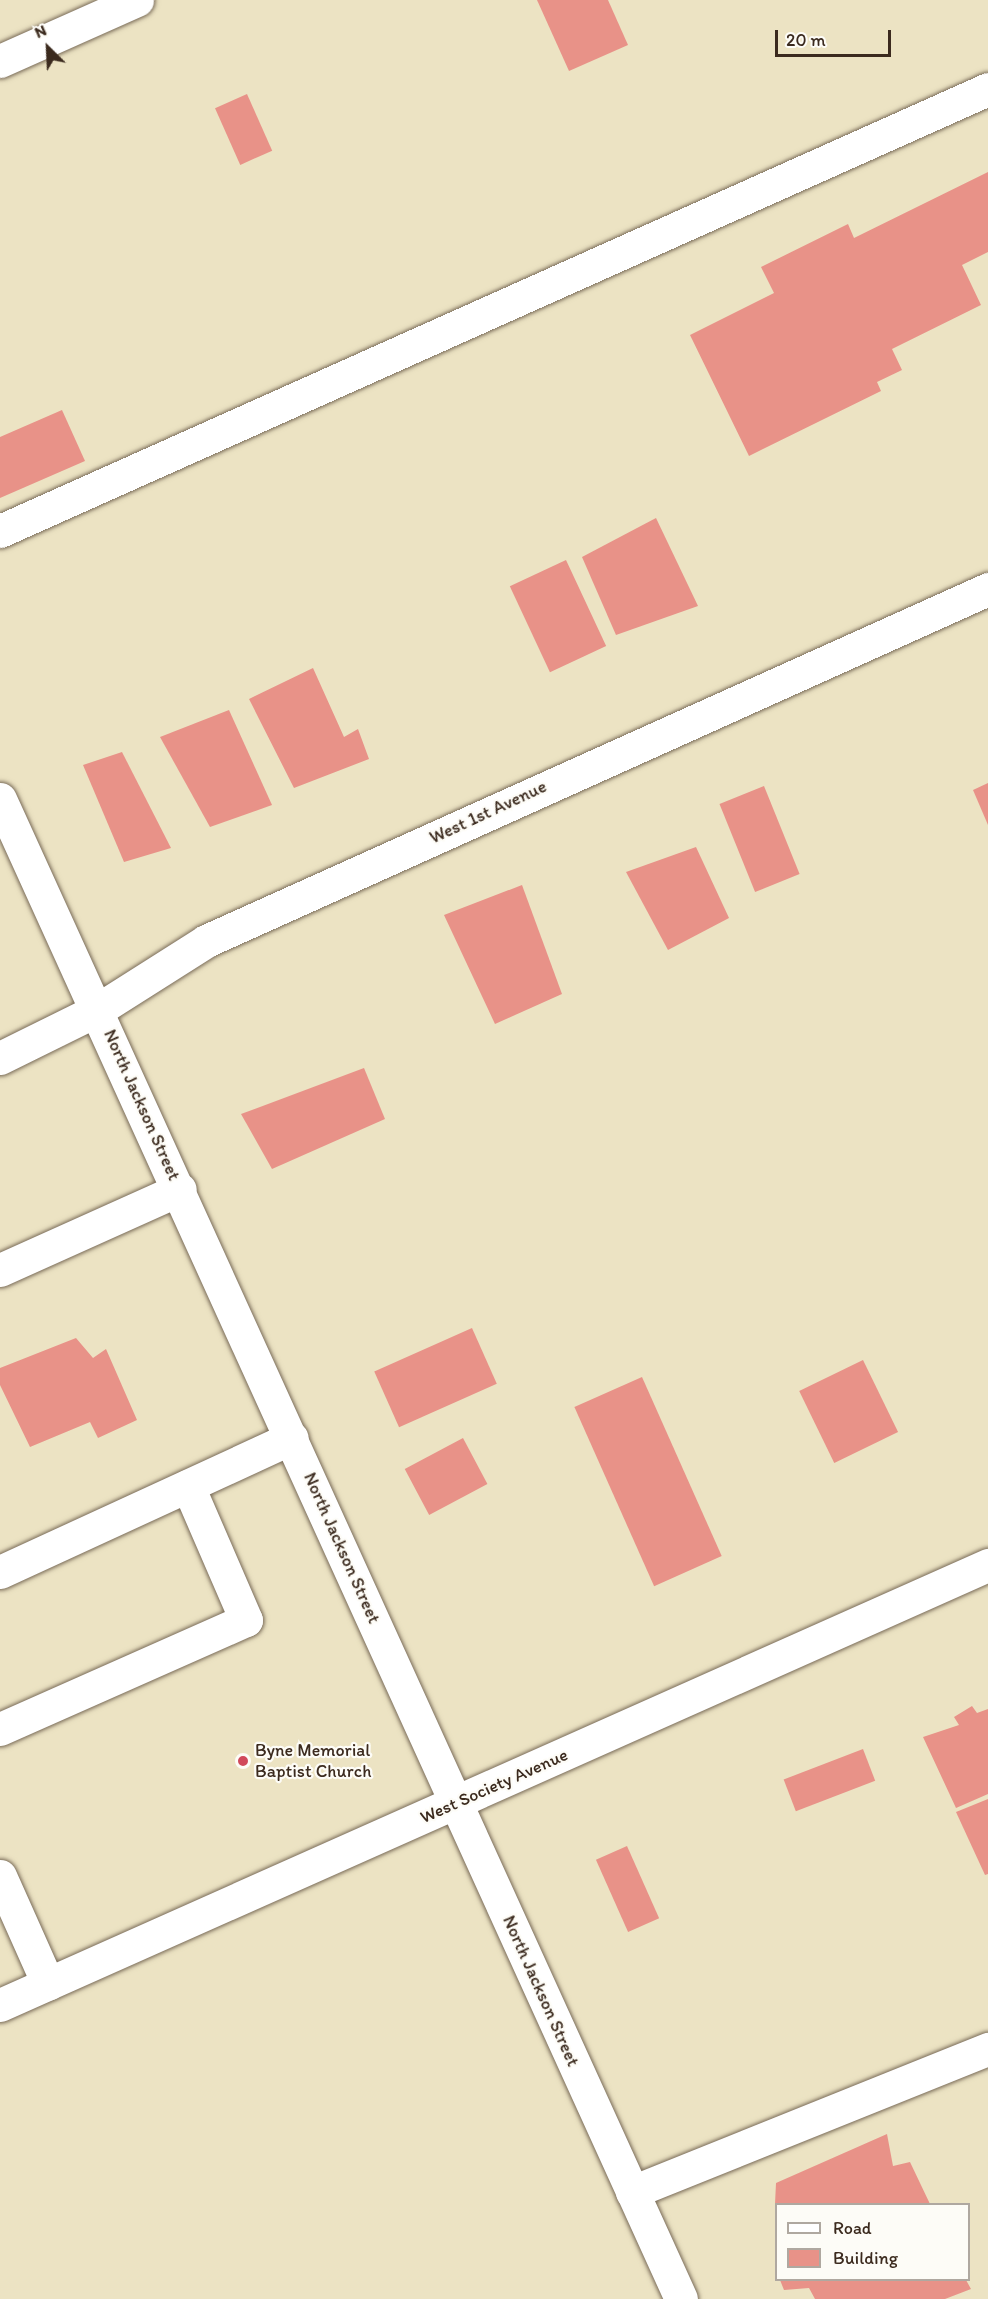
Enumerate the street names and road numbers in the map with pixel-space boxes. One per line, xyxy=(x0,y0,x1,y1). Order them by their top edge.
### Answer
street label: West 1st Avenue xyxy=(427,776,549,848)
street label: North Jackson Street xyxy=(99,1026,185,1184)
street label: North Jackson Street xyxy=(299,1469,385,1627)
street label: West Society Avenue xyxy=(417,1744,571,1828)
street label: North Jackson Street xyxy=(498,1912,584,2070)

